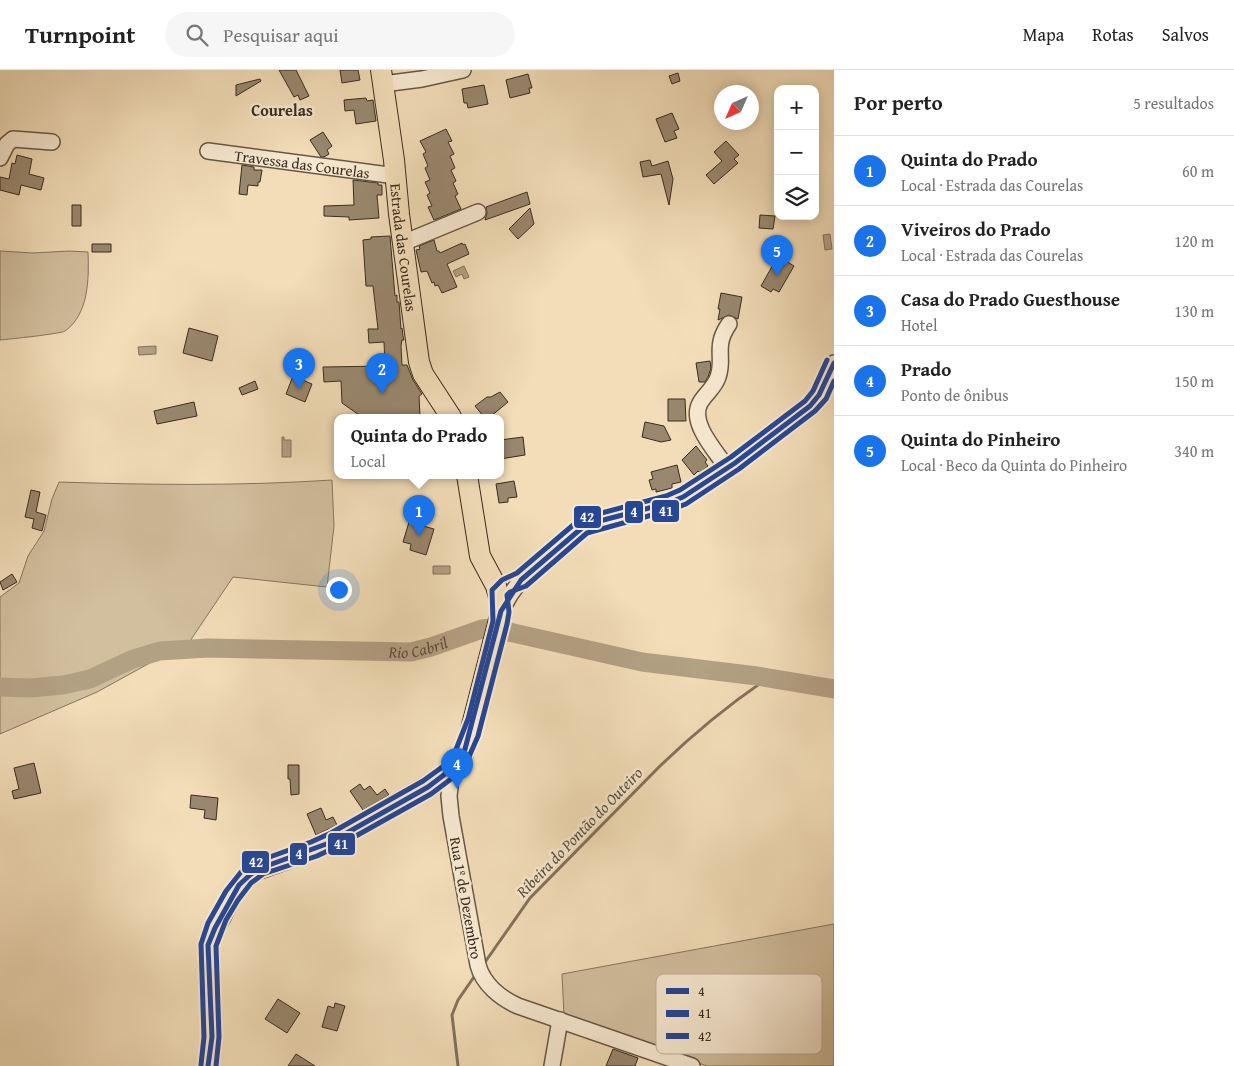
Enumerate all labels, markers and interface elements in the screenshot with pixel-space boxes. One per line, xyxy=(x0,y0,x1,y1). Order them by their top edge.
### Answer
search box xyxy=(165,12,515,57)
text: Turnpoint xyxy=(25,17,135,52)
icon: search xyxy=(183,21,211,49)
text: Pesquisar aqui xyxy=(223,21,339,49)
text: Mapa xyxy=(1023,21,1064,48)
text: Rotas xyxy=(1092,21,1134,48)
text: Salvos xyxy=(1162,21,1209,48)
north arrow xyxy=(714,85,759,130)
map controls xyxy=(774,85,819,220)
button: + xyxy=(774,85,819,130)
text: Por perto xyxy=(854,87,943,118)
text: 5 resultados xyxy=(1133,91,1214,115)
district label: Courelas xyxy=(251,98,313,122)
button: − xyxy=(774,130,819,175)
street label: Travessa das Courelas xyxy=(233,144,371,183)
text: Quinta do Prado xyxy=(901,145,1038,173)
text: 1 xyxy=(866,159,874,183)
text: 60 m xyxy=(1182,159,1214,183)
text: Local · Estrada das Courelas xyxy=(901,173,1083,197)
button: layers xyxy=(774,175,819,220)
street label: Estrada das Courelas xyxy=(386,182,423,313)
text: Viveiros do Prado xyxy=(901,215,1051,243)
text: 2 xyxy=(866,229,874,253)
text: 120 m xyxy=(1174,229,1214,253)
pin: 5 xyxy=(761,235,793,276)
text: Local · Estrada das Courelas xyxy=(901,243,1083,267)
text: Casa do Prado Guesthouse xyxy=(901,285,1120,313)
text: 3 xyxy=(866,299,874,323)
text: 130 m xyxy=(1174,299,1214,323)
text: Hotel xyxy=(901,313,937,337)
pin: 3 xyxy=(283,348,315,389)
pin: 2 xyxy=(366,353,398,394)
text: Prado xyxy=(901,355,951,383)
text: 4 xyxy=(866,369,874,393)
text: 150 m xyxy=(1174,369,1214,393)
text: Ponto de ônibus xyxy=(901,383,1009,407)
popup xyxy=(334,414,504,479)
text: Quinta do Prado xyxy=(351,421,487,449)
text: Quinta do Pinheiro xyxy=(901,425,1060,453)
text: 5 xyxy=(866,439,874,463)
text: 340 m xyxy=(1174,439,1214,463)
text: Local xyxy=(351,449,386,473)
text: Local · Beco da Quinta do Pinheiro xyxy=(901,453,1127,477)
pin: 1 xyxy=(403,495,435,536)
line badge: 41 xyxy=(651,499,680,523)
line badge: 4 xyxy=(624,500,644,524)
text: 41 xyxy=(659,501,673,521)
text: 4 xyxy=(630,502,638,522)
line badge: 42 xyxy=(573,505,602,529)
text: 42 xyxy=(580,507,594,527)
your location xyxy=(326,577,352,603)
water label: Rio Cabril xyxy=(387,630,451,664)
pin: 4 xyxy=(441,748,473,789)
water label: Ribeira do Pontão do Outeiro xyxy=(510,761,648,903)
line badge: 41 xyxy=(327,832,356,856)
text: 41 xyxy=(334,834,348,854)
street label: Rua 1º de Dezembro xyxy=(445,835,487,961)
line badge: 4 xyxy=(289,842,308,866)
text: 4 xyxy=(295,844,303,864)
line badge: 42 xyxy=(241,850,270,874)
text: 42 xyxy=(249,852,263,872)
legend xyxy=(656,974,822,1054)
text: 4 xyxy=(698,981,705,1001)
text: 41 xyxy=(698,1003,711,1023)
text: 42 xyxy=(698,1026,711,1046)

